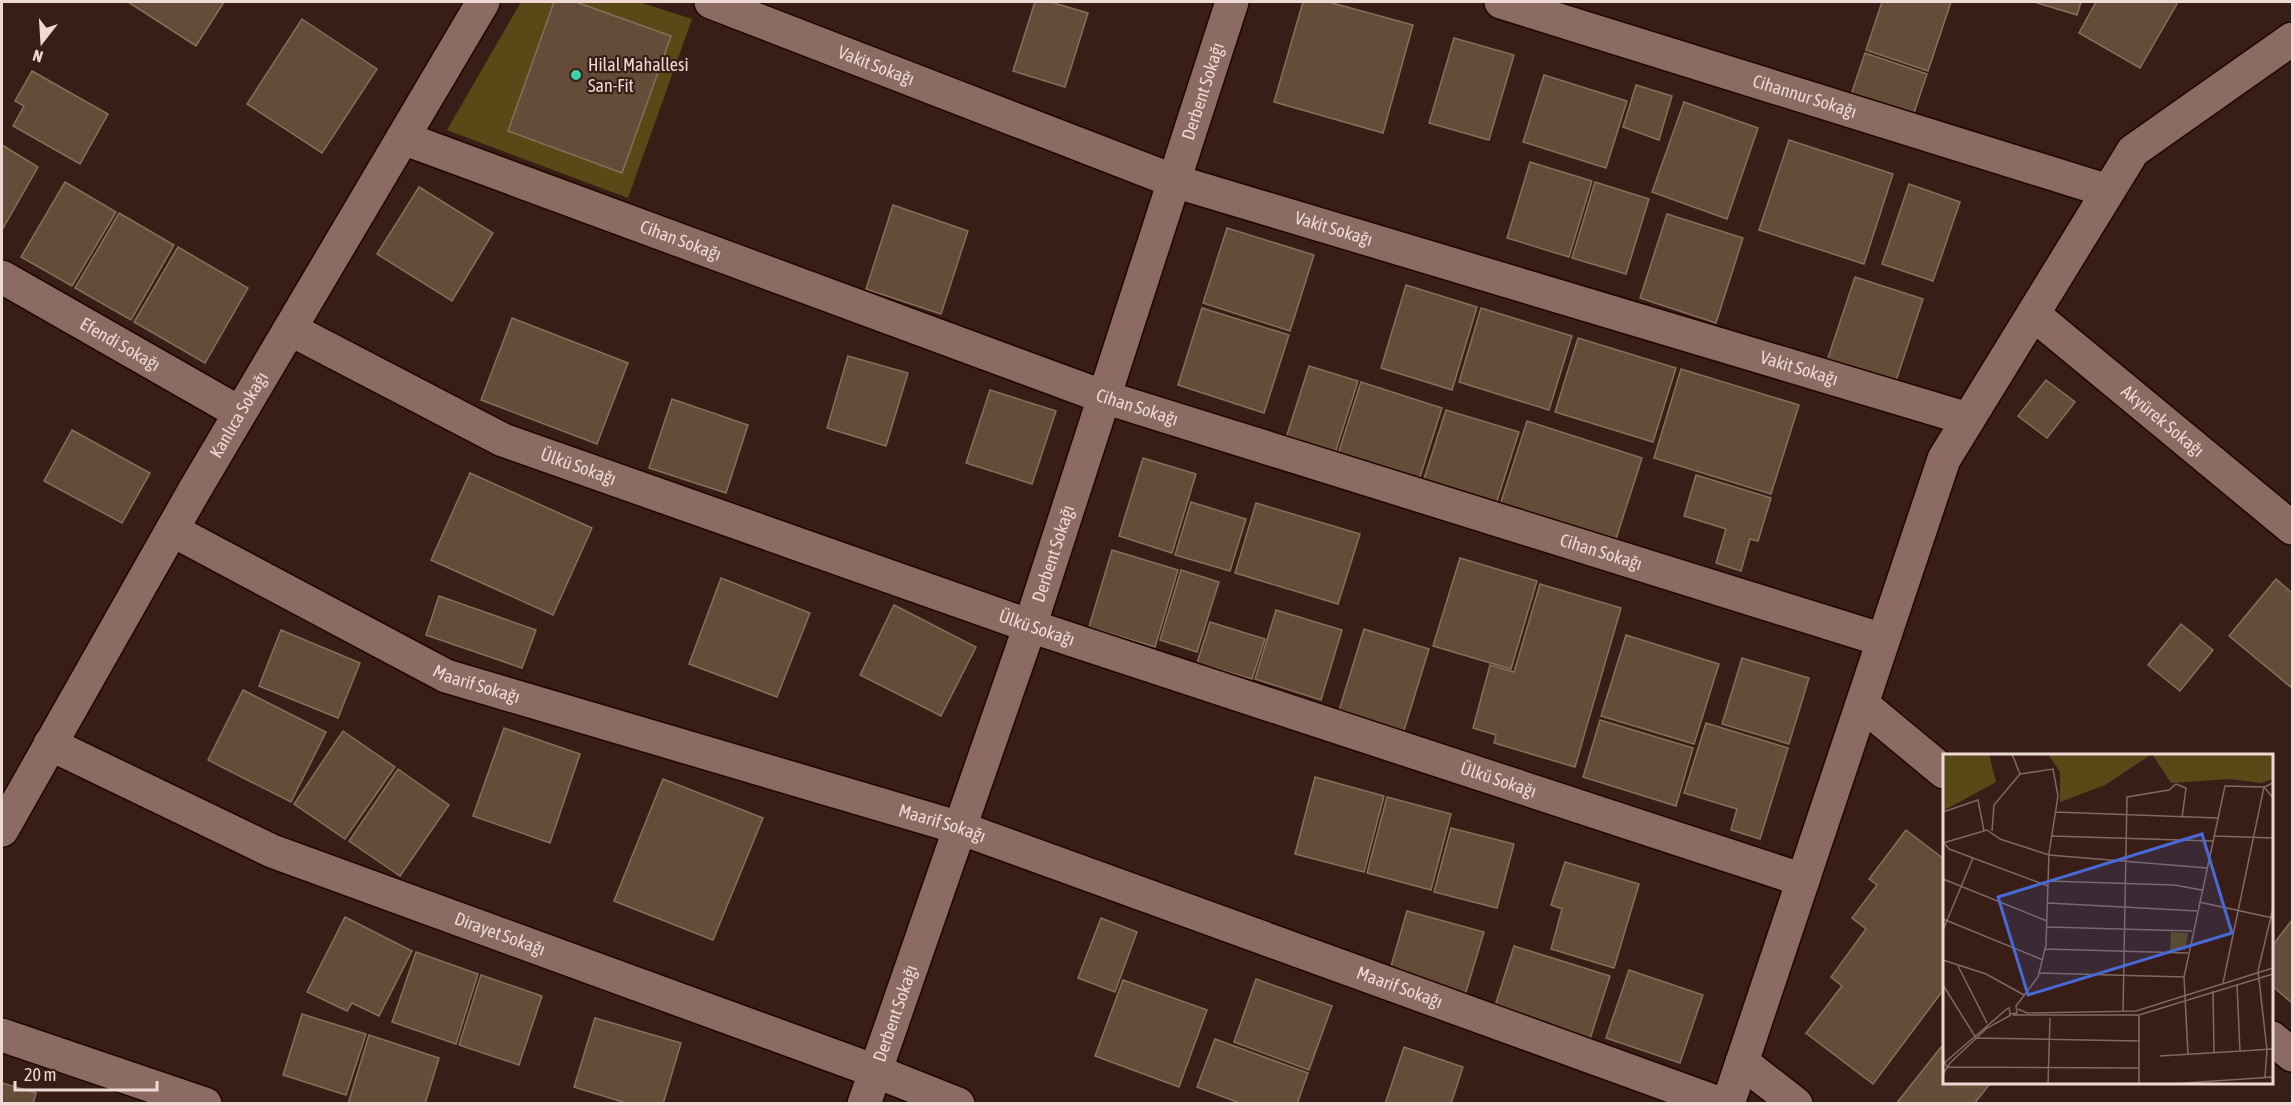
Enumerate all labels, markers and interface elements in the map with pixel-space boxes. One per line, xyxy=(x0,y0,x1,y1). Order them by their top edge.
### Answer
north arrow xyxy=(12,12,72,72)
street label: Derbent Sokağı xyxy=(1177,40,1228,142)
street label: Vakit Sokağı xyxy=(835,41,917,90)
text: N xyxy=(30,46,45,66)
place label: Hilal Mahallesi San-Fit xyxy=(588,54,689,96)
marker: Hilal Mahallesi San-Fit xyxy=(569,68,583,82)
street label: Cihannur Sokağı xyxy=(1750,70,1859,122)
street label: Vakit Sokağı xyxy=(1292,207,1375,250)
street label: Cihan Sokağı xyxy=(637,216,724,265)
street label: Efendi Sokağı xyxy=(77,313,164,375)
street label: Vakit Sokağı xyxy=(1758,346,1841,389)
street label: Kanlıca Sokağı xyxy=(205,368,272,461)
street label: Akyürek Sokağı xyxy=(2117,380,2208,461)
street label: Cihan Sokağı xyxy=(1093,384,1181,429)
street label: Ülkü Sokağı xyxy=(538,443,619,489)
street label: Derbent Sokağı xyxy=(1027,502,1078,605)
street label: Cihan Sokağı xyxy=(1558,529,1645,574)
street label: Ülkü Sokağı xyxy=(996,605,1077,650)
street label: Maarif Sokağı xyxy=(429,660,522,707)
inset map xyxy=(1943,754,2273,1084)
street label: Ülkü Sokağı xyxy=(1458,757,1539,802)
street label: Maarif Sokağı xyxy=(896,799,989,846)
street label: Dirayet Sokağı xyxy=(452,908,548,960)
street label: Derbent Sokağı xyxy=(869,962,921,1064)
street label: Maarif Sokağı xyxy=(1354,962,1446,1012)
scale bar xyxy=(15,1054,158,1092)
text: 20 m xyxy=(24,1064,56,1085)

